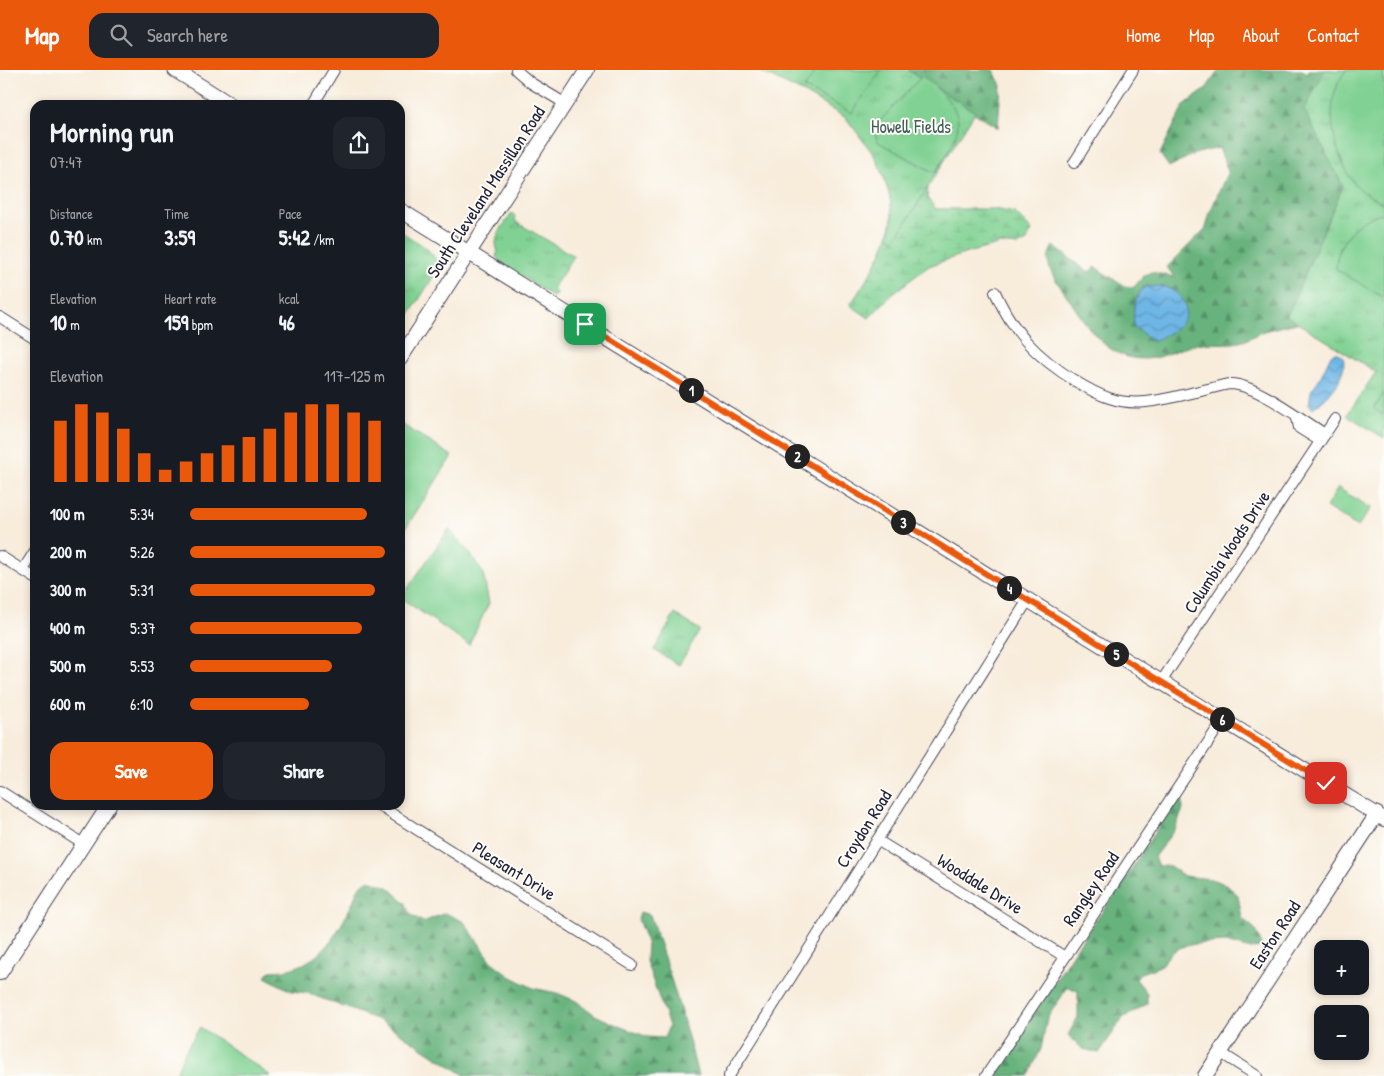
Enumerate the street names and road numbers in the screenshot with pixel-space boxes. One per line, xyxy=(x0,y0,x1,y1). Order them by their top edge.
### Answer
street label: South Cleveland Massillon Road xyxy=(421,101,551,283)
street label: Columbia Woods Drive xyxy=(1178,486,1276,618)
street label: Croydon Road xyxy=(830,785,897,873)
street label: Pleasant Drive xyxy=(468,835,561,906)
street label: Wooddale Drive xyxy=(933,847,1028,920)
street label: Rangley Road xyxy=(1057,847,1125,931)
street label: Easton Road xyxy=(1243,896,1306,974)

